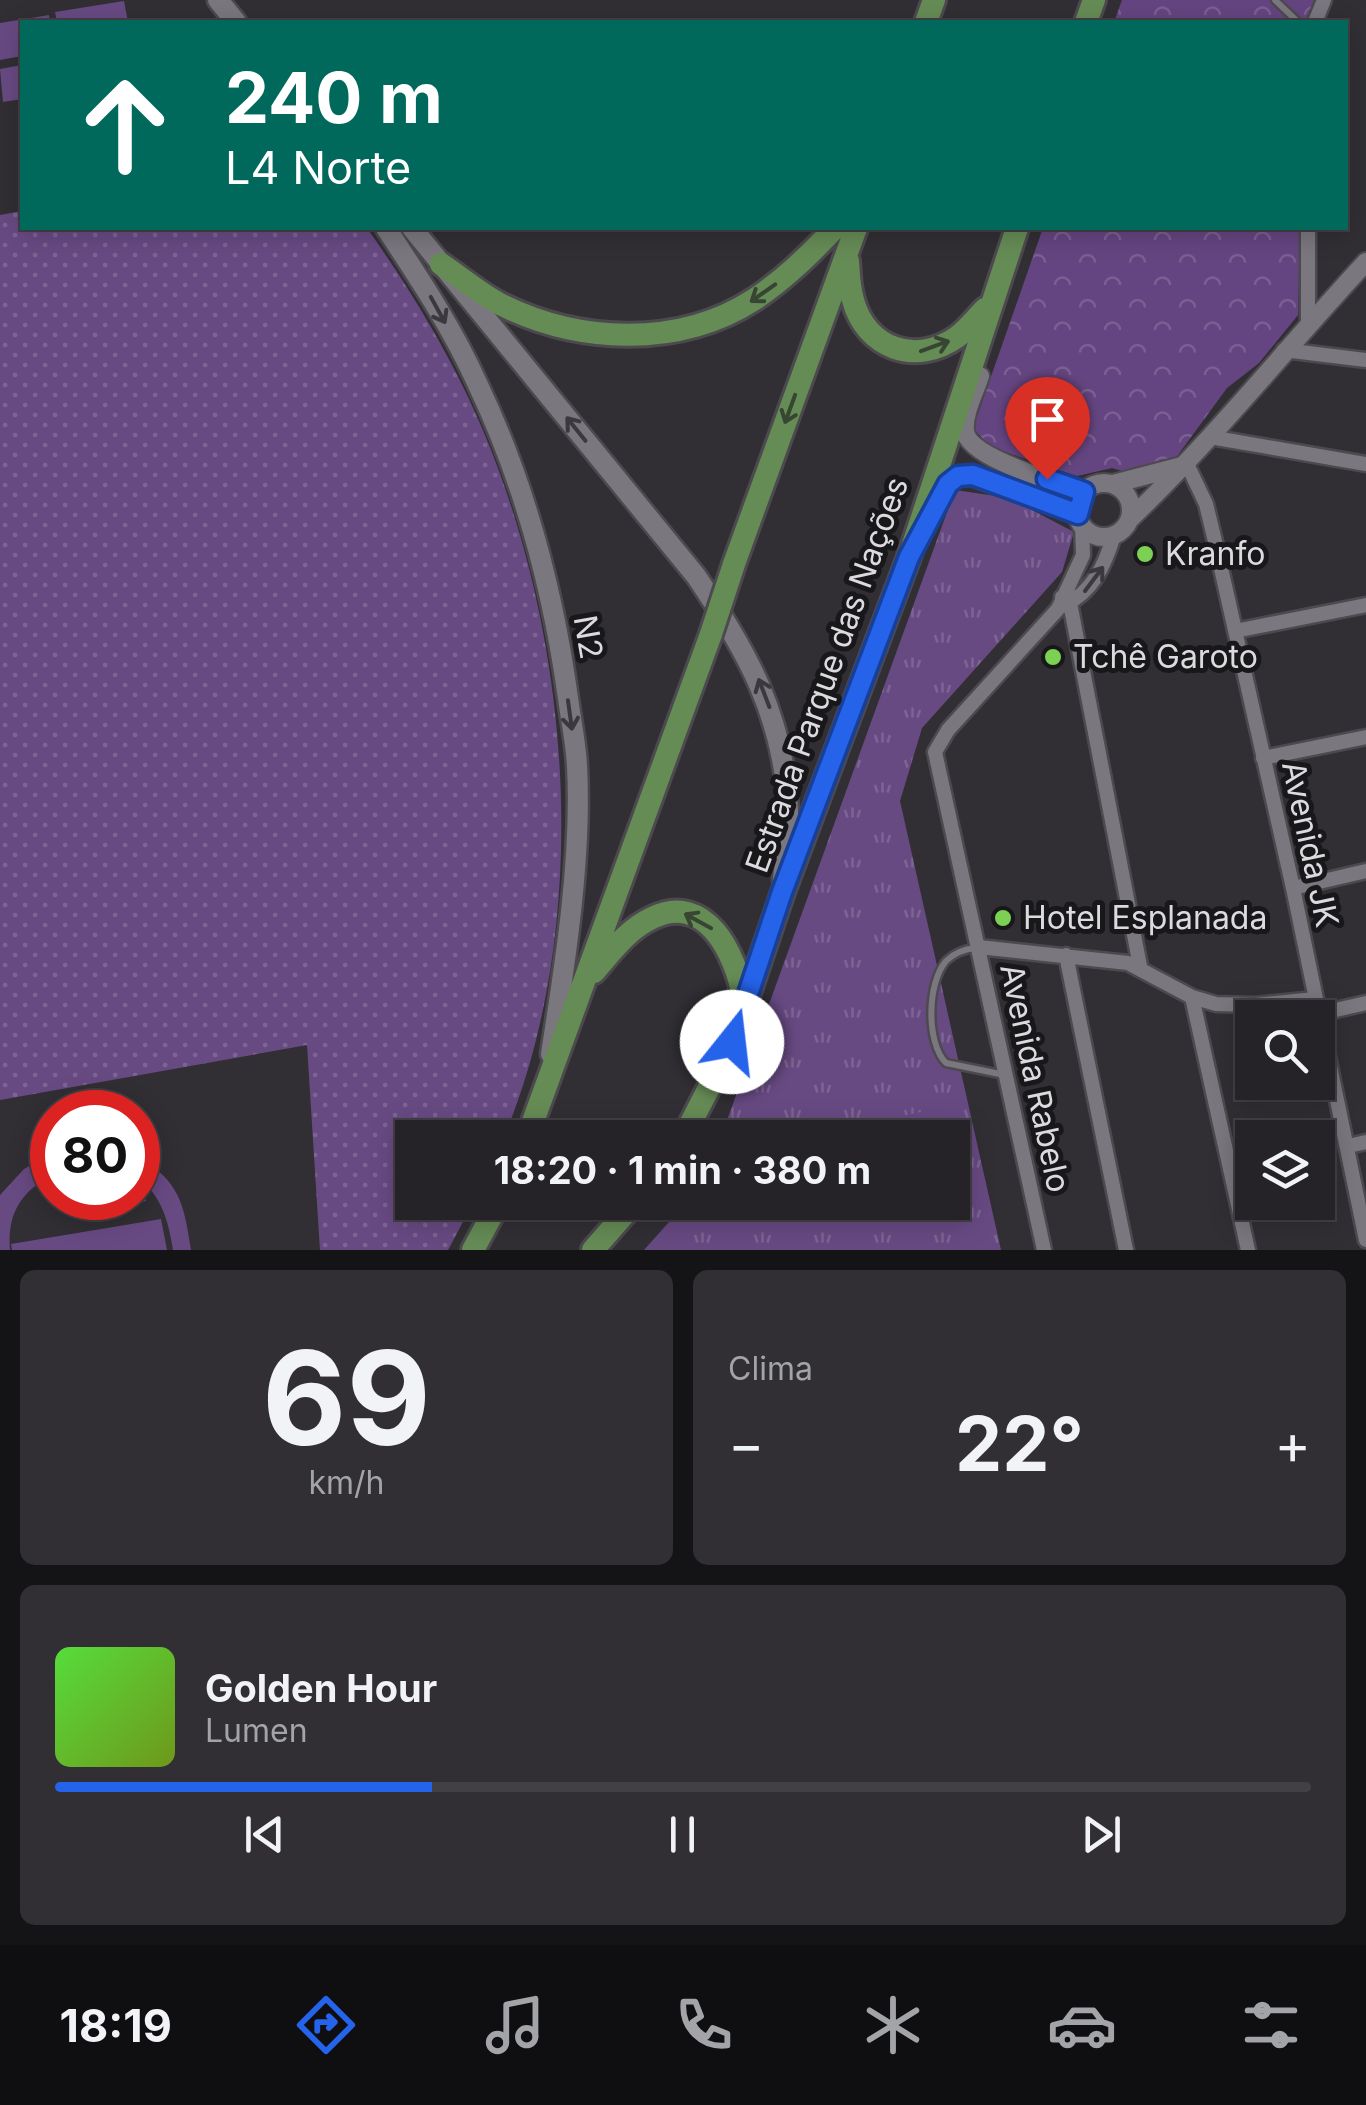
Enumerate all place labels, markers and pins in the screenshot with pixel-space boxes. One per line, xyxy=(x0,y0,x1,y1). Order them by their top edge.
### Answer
pin xyxy=(1005,377,1090,480)
place label: Kranfo xyxy=(1165,534,1266,573)
marker: Kranfo xyxy=(1134,543,1156,565)
place label: Tchê Garoto xyxy=(1073,637,1258,676)
marker: Tchê Garoto xyxy=(1042,646,1064,668)
place label: Hotel Esplanada xyxy=(1023,898,1267,937)
marker: Hotel Esplanada xyxy=(992,907,1014,929)

